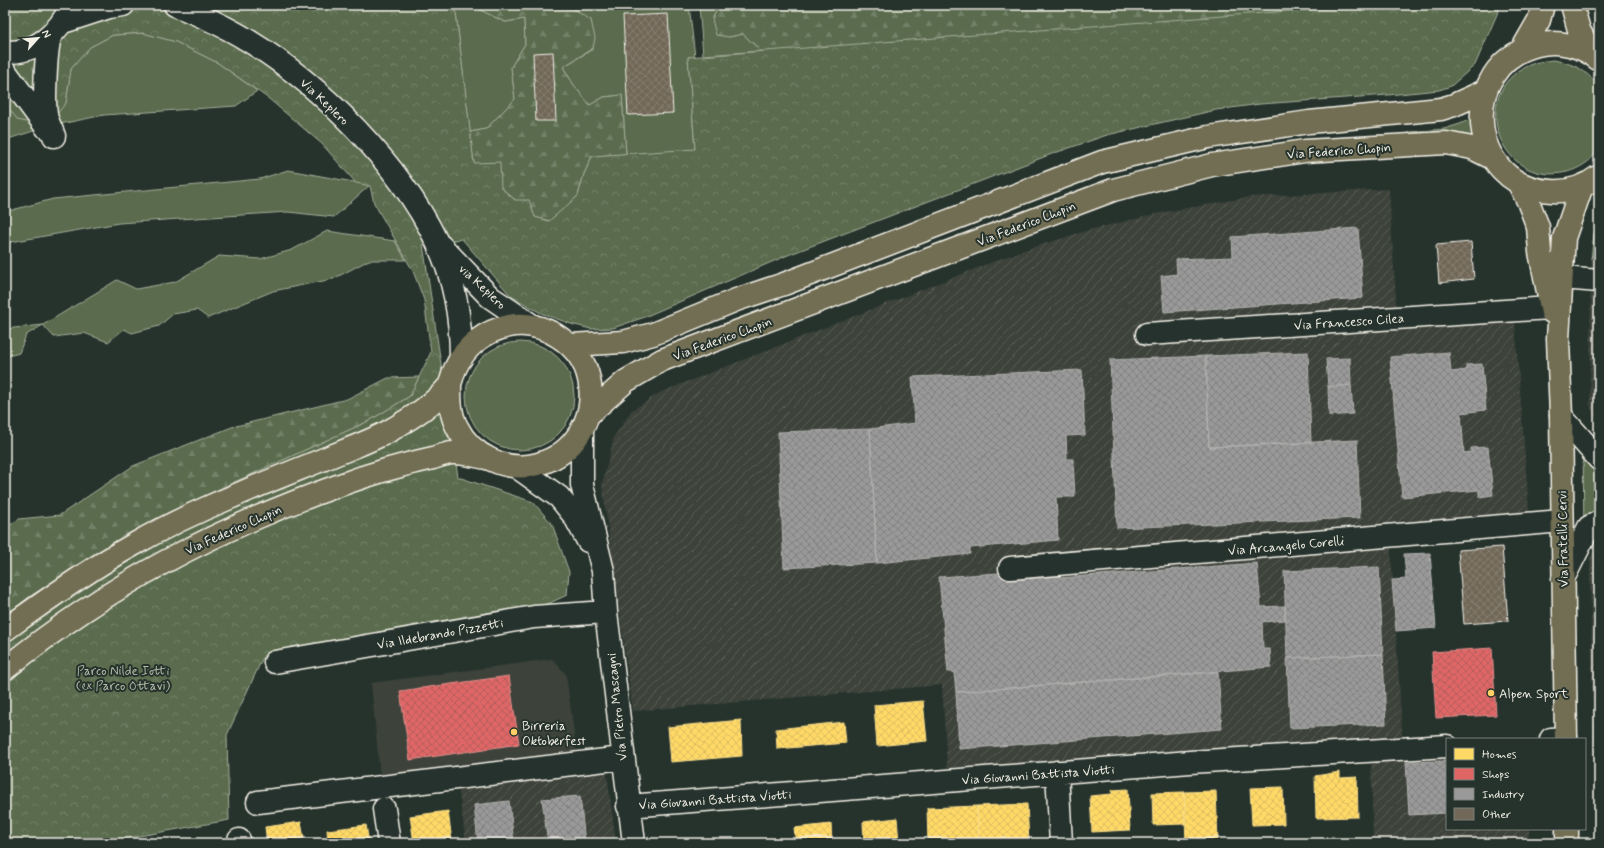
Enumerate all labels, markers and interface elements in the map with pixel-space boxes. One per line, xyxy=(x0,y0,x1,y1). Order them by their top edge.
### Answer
north arrow xyxy=(18,18,58,58)
text: N xyxy=(38,27,54,40)
street label: Via Keplero xyxy=(296,75,352,129)
street label: Via Federico Chopin xyxy=(1286,139,1392,164)
street label: Via Federico Chopin xyxy=(975,198,1078,251)
street label: via Keplero xyxy=(455,261,509,313)
street label: Via Francesco Cilea xyxy=(1294,310,1405,335)
street label: Via Federico Chopin xyxy=(671,314,774,365)
street label: Via Fratelli Cervi xyxy=(1554,490,1573,587)
street label: Via Federico Chopin xyxy=(183,501,285,559)
street label: Via Arcangelo Corelli xyxy=(1227,533,1345,560)
street label: Via Ildebrando Pizzetti xyxy=(376,615,505,654)
street label: Via Pietro Mascagni xyxy=(603,652,632,762)
park label: Parco Nilde Iotti (ex Parco Ottavi) xyxy=(76,663,171,695)
place label: Alpen Sport xyxy=(1499,686,1569,703)
marker: Alpen Sport xyxy=(1486,688,1496,698)
place label: Birreria Oktoberfest xyxy=(522,718,586,750)
marker: Birreria Oktoberfest xyxy=(509,727,519,737)
legend xyxy=(1446,738,1586,830)
text: Homes xyxy=(1482,747,1517,763)
street label: Via Giovanni Battista Viotti xyxy=(961,762,1115,789)
text: Shops xyxy=(1482,767,1509,783)
street label: Via Giovanni Battista Viotti xyxy=(638,787,792,814)
text: Industry xyxy=(1482,787,1524,803)
text: Other xyxy=(1482,807,1511,823)

